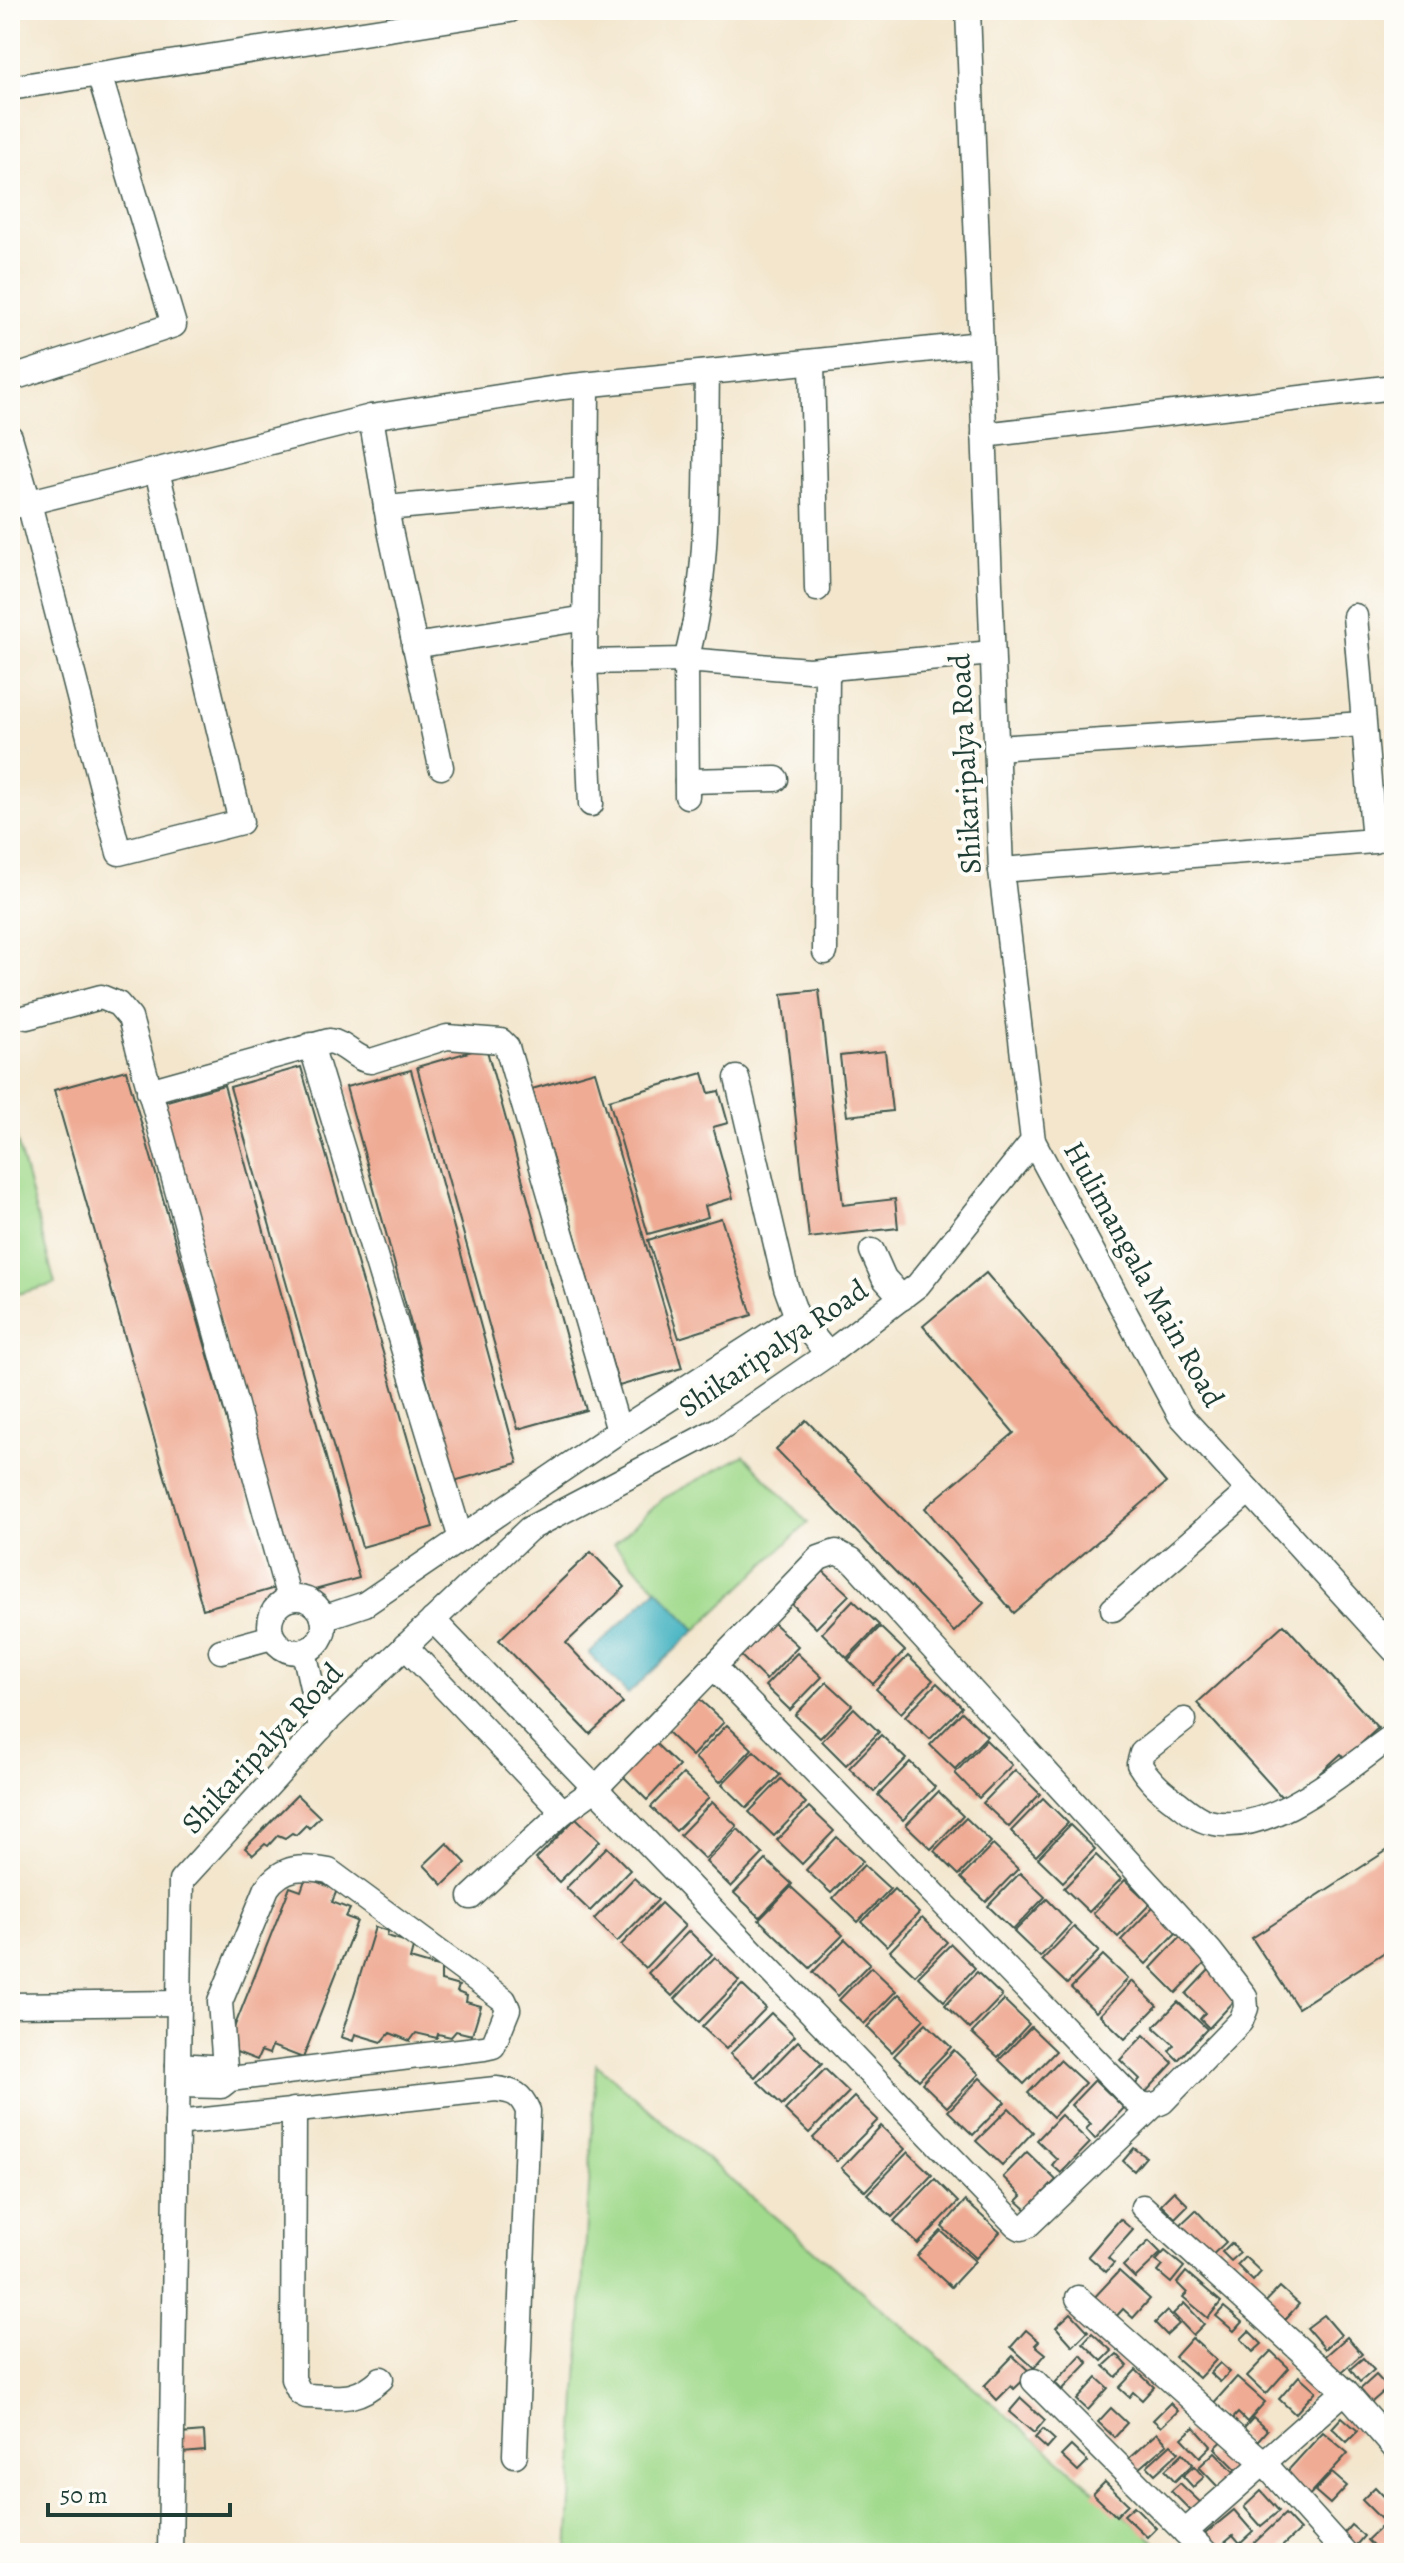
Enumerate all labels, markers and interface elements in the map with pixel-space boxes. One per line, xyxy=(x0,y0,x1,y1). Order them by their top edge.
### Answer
street label: Shikaripalya Road xyxy=(939,652,991,875)
street label: Hulimangala Main Road xyxy=(1054,1134,1234,1415)
street label: Shikaripalya Road xyxy=(670,1269,876,1426)
street label: Shikaripalya Road xyxy=(172,1653,353,1842)
scale bar xyxy=(48,2467,230,2517)
text: 50 m xyxy=(60,2479,108,2511)

